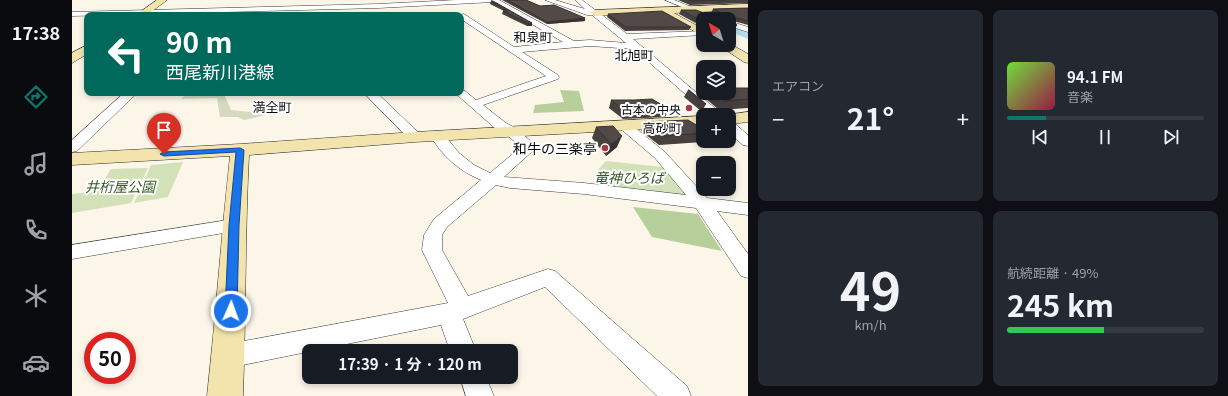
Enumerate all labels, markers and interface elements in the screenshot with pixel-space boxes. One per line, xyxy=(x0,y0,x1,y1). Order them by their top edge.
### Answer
north arrow xyxy=(696,12,736,52)
map controls xyxy=(696,12,736,196)
text: 17:38 xyxy=(12,19,60,45)
text: 90 m xyxy=(166,21,232,61)
district label: 和泉町 xyxy=(513,27,553,46)
icon: left xyxy=(100,28,152,80)
district label: 北旭町 xyxy=(614,45,654,64)
text: 西尾新川港線 xyxy=(166,58,274,84)
button: layers xyxy=(696,60,736,100)
text: 94.1 FM xyxy=(1067,66,1123,87)
text: エアコン xyxy=(772,76,824,95)
icon: directions xyxy=(22,83,50,111)
text: 音楽 xyxy=(1067,87,1093,106)
text: 21° xyxy=(847,95,894,139)
district label: 満全町 xyxy=(252,97,292,116)
place label: 古本の中央 xyxy=(621,100,681,117)
text: − xyxy=(772,102,784,134)
text: + xyxy=(957,102,969,134)
marker: 古本の中央 xyxy=(684,103,694,113)
button: + xyxy=(696,108,736,148)
pin xyxy=(147,113,181,154)
district label: 高砂町 xyxy=(642,118,682,137)
icon: arrive xyxy=(153,119,175,141)
icon: previous xyxy=(1029,126,1051,148)
icon: pause xyxy=(1094,126,1116,148)
icon: next xyxy=(1160,126,1182,148)
place label: 和牛の三楽亭 xyxy=(513,138,597,158)
marker: 和牛の三楽亭 xyxy=(600,143,610,153)
icon: music xyxy=(22,150,50,178)
button: − xyxy=(696,156,736,196)
park label: 竜神ひろば xyxy=(594,167,667,187)
park label: 井桁屋公園 xyxy=(85,176,157,196)
icon: phone xyxy=(22,216,50,244)
text: 49 xyxy=(840,251,901,326)
text: 航続距離 · 49% xyxy=(1007,263,1099,282)
icon: climate xyxy=(22,282,50,310)
text: 245 km xyxy=(1007,282,1114,326)
position arrow xyxy=(210,290,252,332)
text: km/h xyxy=(854,315,887,334)
speed limit sign: 50 xyxy=(84,332,136,384)
icon: car xyxy=(22,349,50,377)
text: 17:39 · 1 分 · 120 m xyxy=(338,353,482,374)

